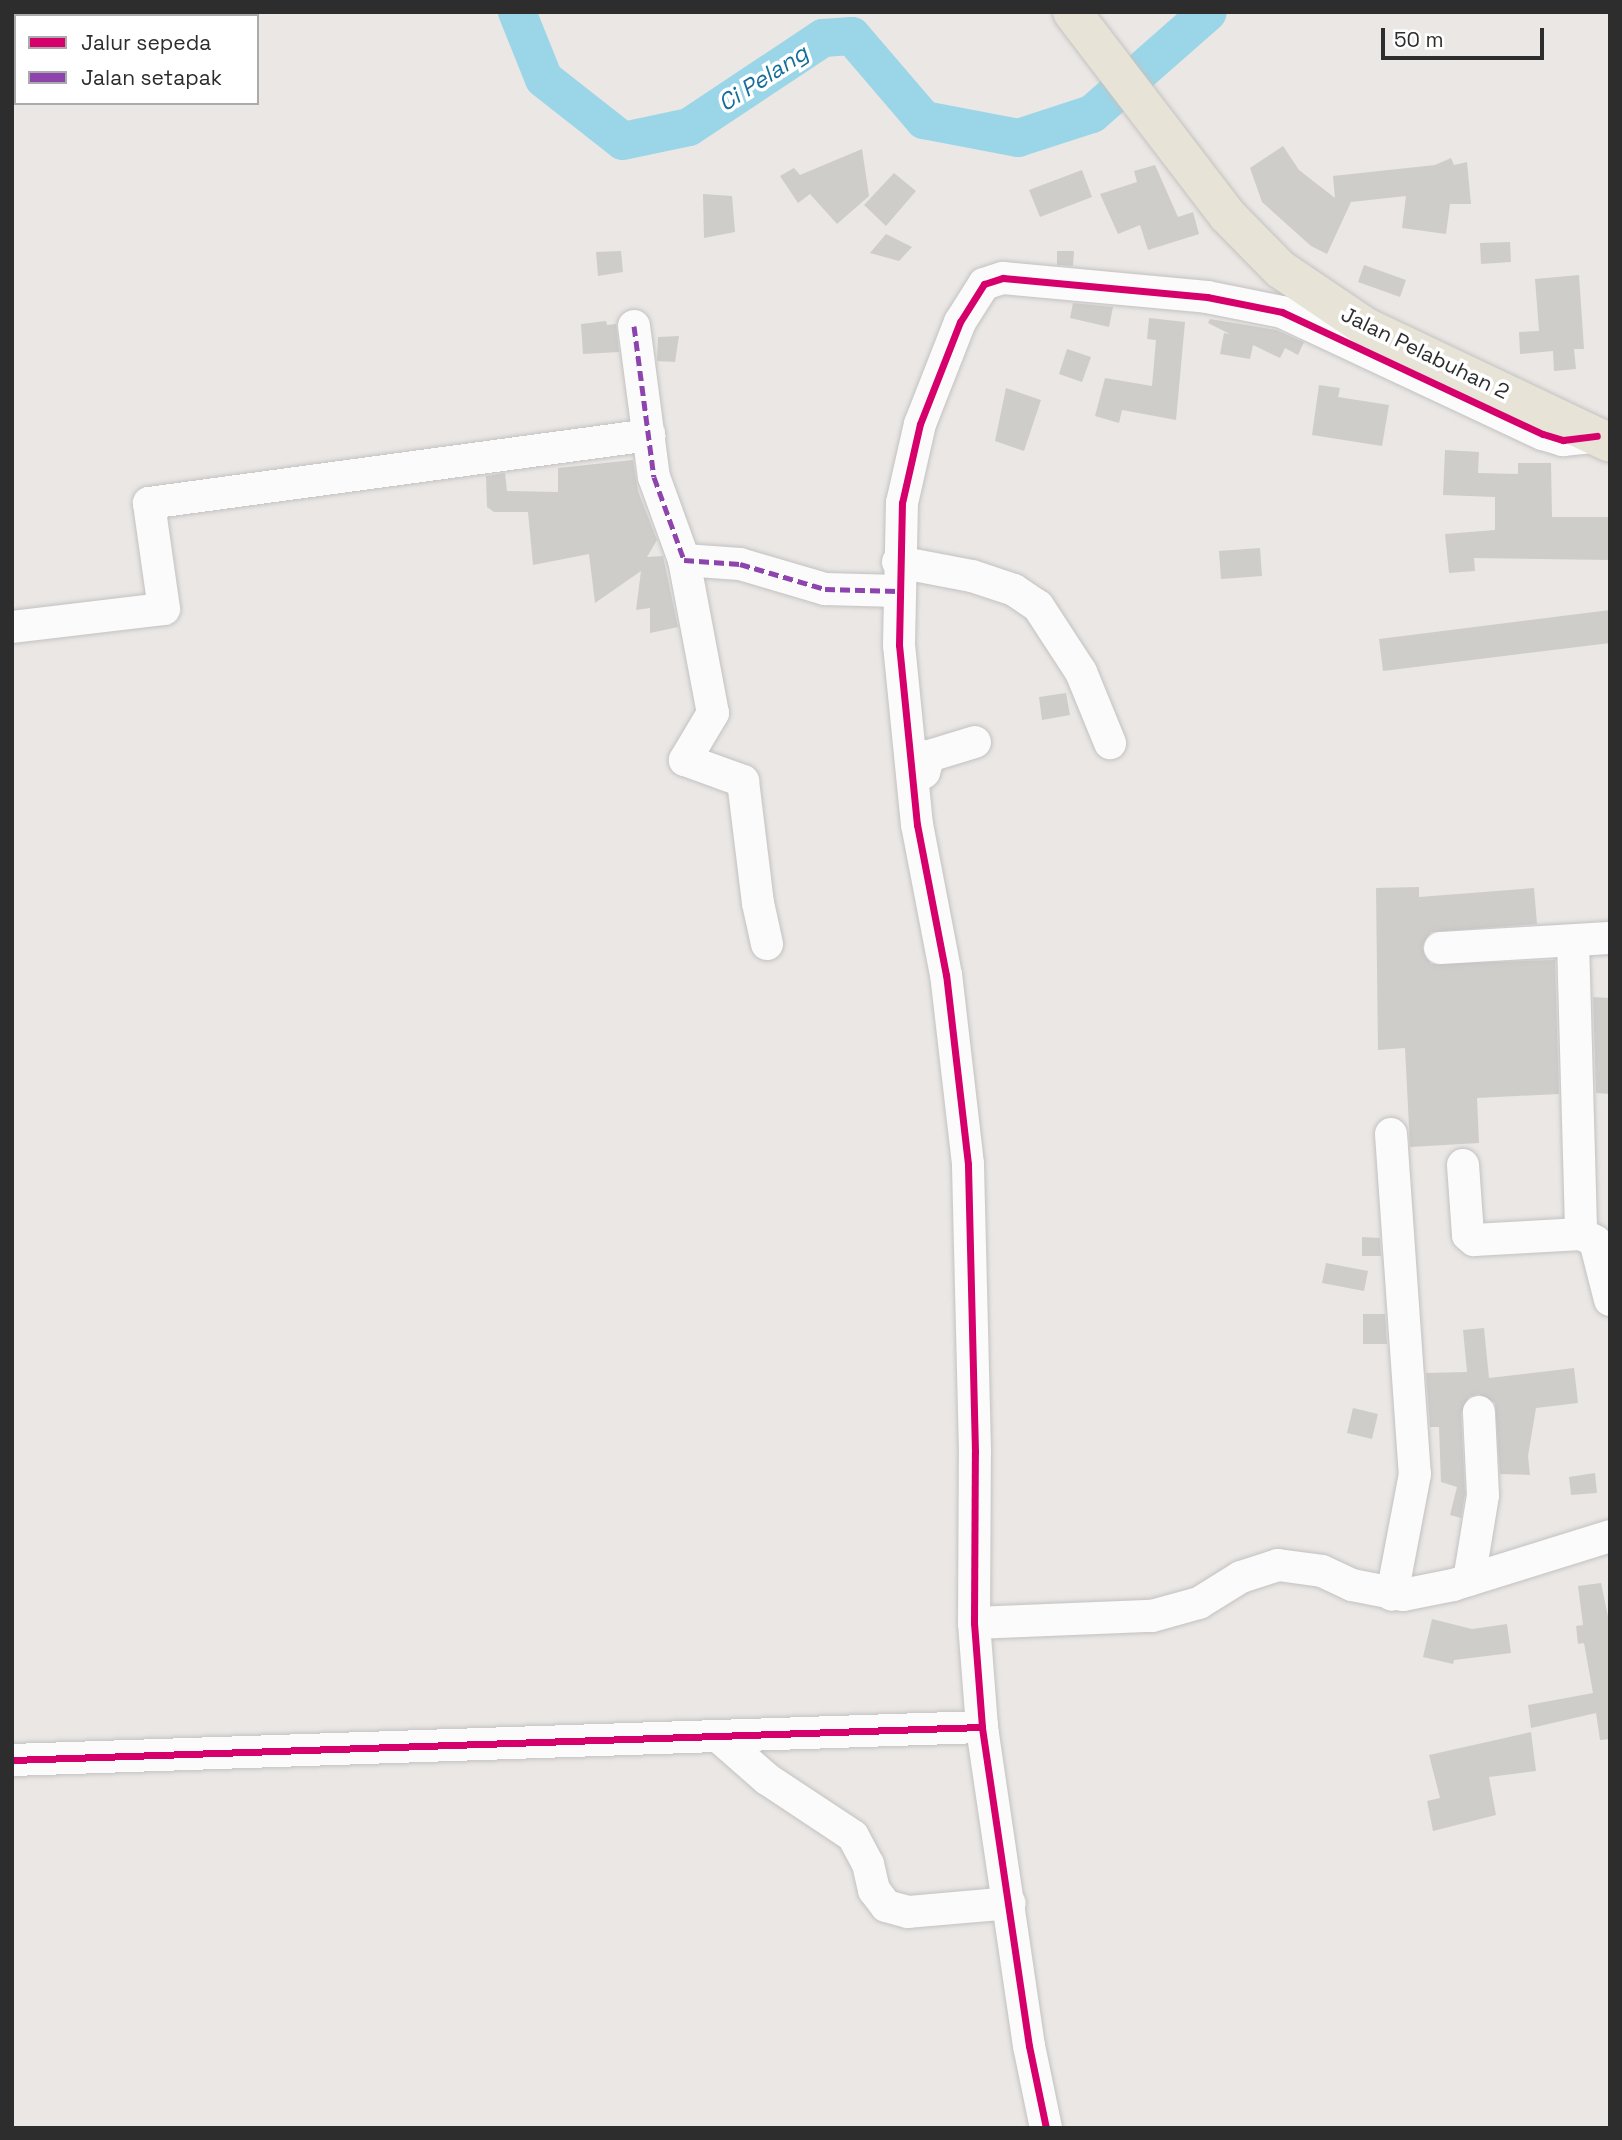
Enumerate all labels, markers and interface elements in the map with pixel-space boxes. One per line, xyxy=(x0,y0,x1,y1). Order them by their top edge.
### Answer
legend xyxy=(14,14,259,105)
scale bar xyxy=(1384,14,1547,58)
text: 50 m xyxy=(1394,26,1444,53)
text: Jalur sepeda xyxy=(81,29,211,56)
water label: Ci Pelang xyxy=(713,39,813,117)
text: Jalan setapak xyxy=(81,64,222,91)
street label: Jalan Pelabuhan 2 xyxy=(1337,301,1513,405)

